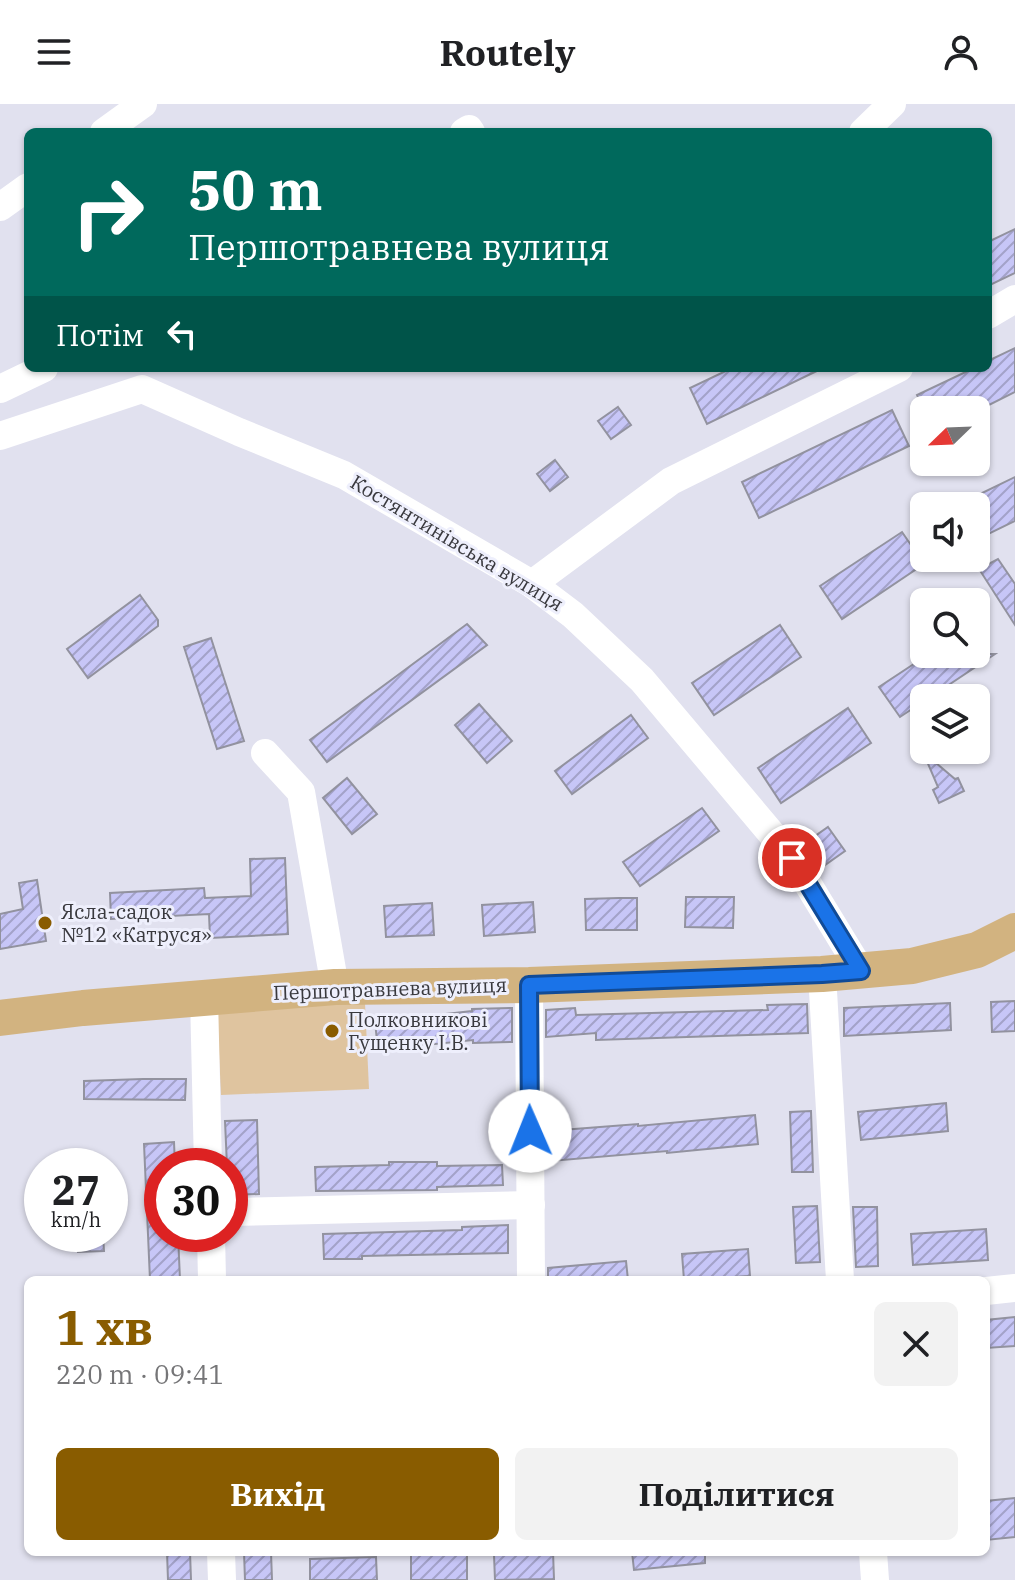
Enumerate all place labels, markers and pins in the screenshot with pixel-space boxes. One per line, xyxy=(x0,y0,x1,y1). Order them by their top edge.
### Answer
pin xyxy=(758,824,826,892)
place label: Ясла-садок №12 «Катруся» xyxy=(61,898,212,948)
marker: Ясла-садок №12 «Катруся» xyxy=(36,914,54,932)
place label: Полковникові Гущенку І.В. xyxy=(348,1006,488,1056)
marker: Полковникові Гущенку І.В. xyxy=(323,1022,341,1040)

